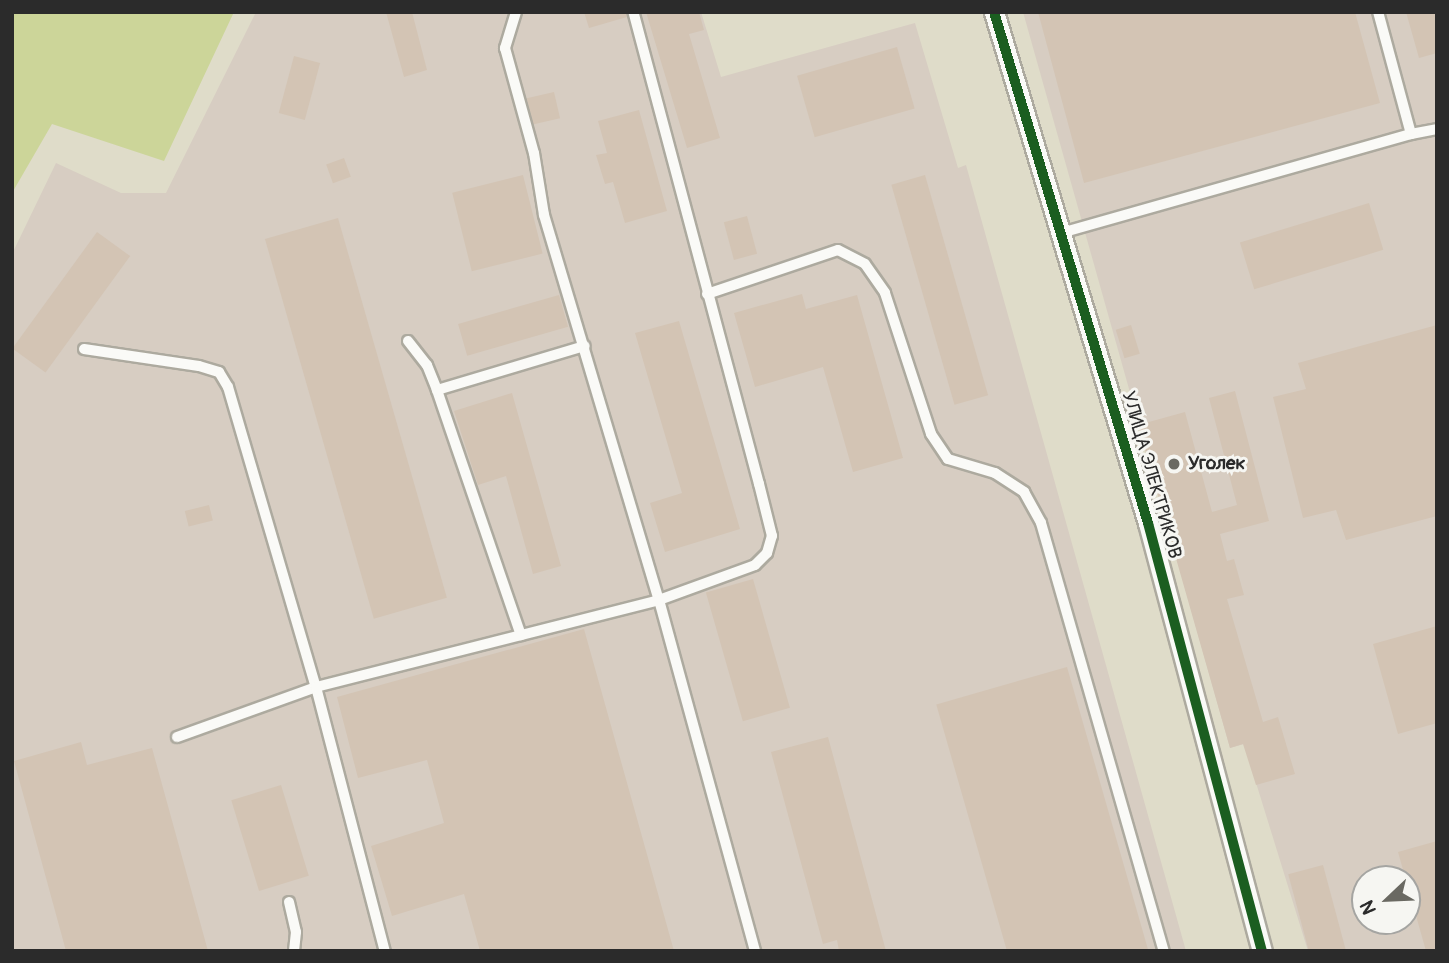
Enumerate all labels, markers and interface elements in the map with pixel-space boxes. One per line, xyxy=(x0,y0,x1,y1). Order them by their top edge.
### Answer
street label: УЛИЦА ЭЛЕКТРИКОВ xyxy=(1116,389,1186,561)
place label: Уголек xyxy=(1188,453,1245,475)
marker: Уголек xyxy=(1166,456,1182,472)
north arrow xyxy=(1351,865,1421,935)
text: N xyxy=(1355,897,1382,918)

